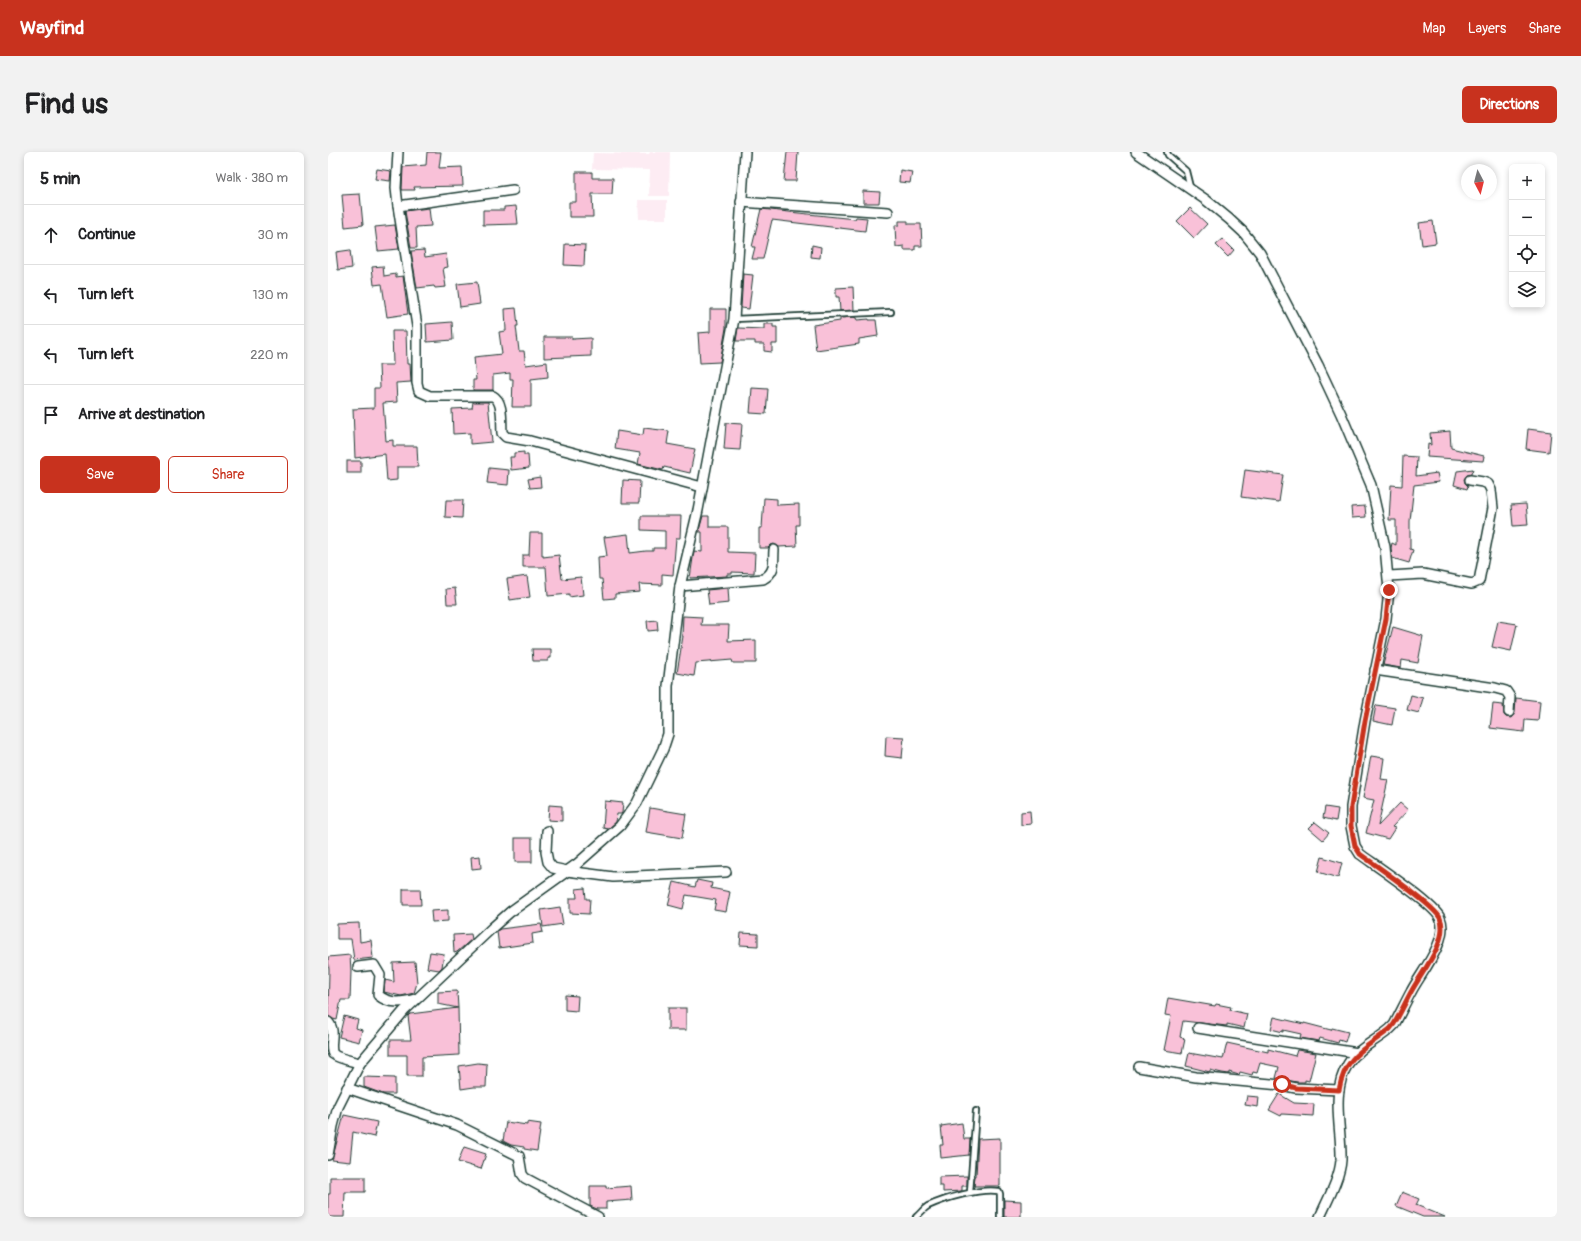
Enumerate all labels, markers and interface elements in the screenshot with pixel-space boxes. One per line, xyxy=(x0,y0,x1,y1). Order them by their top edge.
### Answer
text: Wayfind xyxy=(20,16,84,40)
text: Map xyxy=(1423,20,1446,37)
text: Layers xyxy=(1468,20,1506,37)
text: Share xyxy=(1528,20,1561,37)
button: Directions xyxy=(1462,86,1557,123)
text: Find us xyxy=(24,87,108,122)
north arrow xyxy=(1461,164,1497,200)
map controls xyxy=(1509,164,1545,308)
button: + xyxy=(1509,164,1545,200)
text: 5 min xyxy=(40,168,80,189)
text: Walk · 380 m xyxy=(215,170,288,186)
button: − xyxy=(1509,200,1545,236)
icon: ahead xyxy=(40,224,62,246)
text: Continue xyxy=(78,225,136,244)
text: 30 m xyxy=(258,227,288,243)
button: locate xyxy=(1509,236,1545,272)
button: layers xyxy=(1509,272,1545,308)
icon: left xyxy=(40,284,62,306)
text: Turn left xyxy=(78,285,134,304)
text: 130 m xyxy=(252,287,288,303)
icon: left xyxy=(40,344,62,366)
text: Turn left xyxy=(78,345,134,364)
text: 220 m xyxy=(250,347,288,363)
icon: arrive xyxy=(40,404,62,426)
text: Arrive at destination xyxy=(78,405,205,424)
button: Save xyxy=(40,456,160,493)
button: Share xyxy=(168,456,288,493)
route end xyxy=(1380,581,1398,599)
route start xyxy=(1273,1075,1291,1093)

